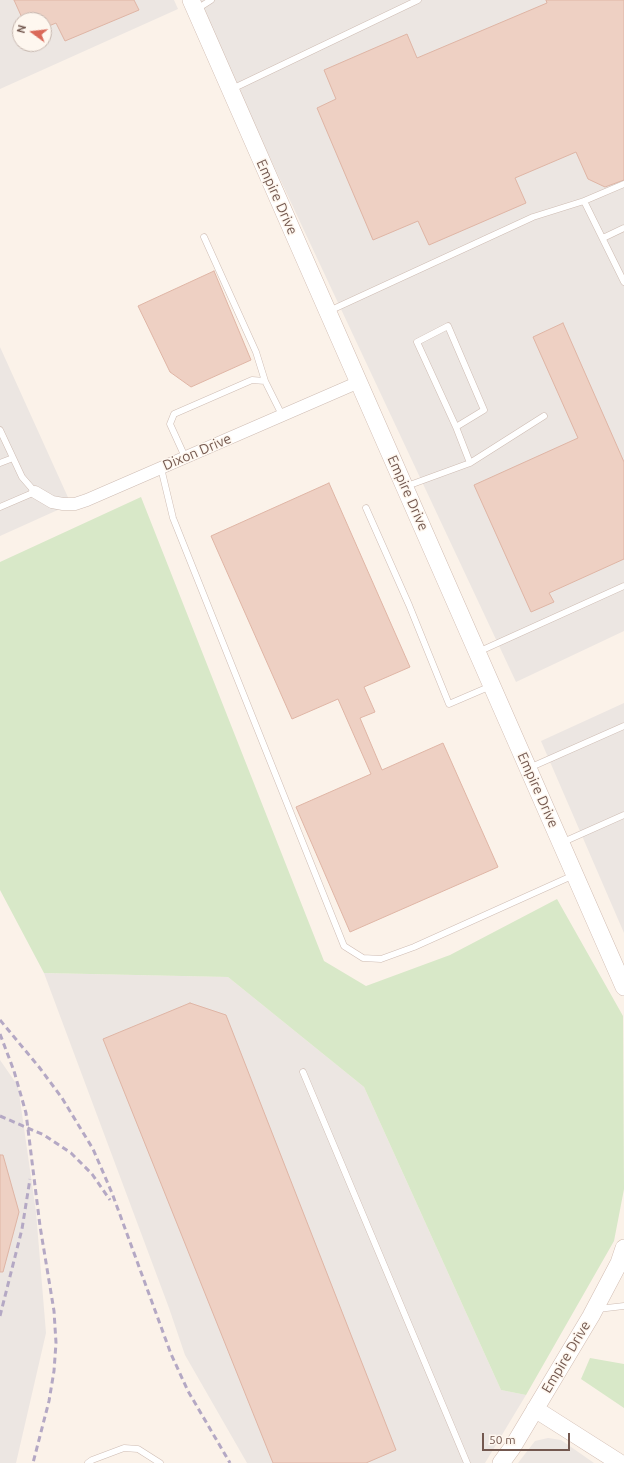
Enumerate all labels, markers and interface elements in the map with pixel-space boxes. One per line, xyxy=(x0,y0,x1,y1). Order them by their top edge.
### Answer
north arrow xyxy=(12,12,52,52)
text: N xyxy=(15,24,28,35)
street label: Empire Drive xyxy=(253,157,301,237)
street label: Dixon Drive xyxy=(160,430,234,474)
street label: Empire Drive xyxy=(384,453,432,533)
street label: Empire Drive xyxy=(514,750,562,830)
street label: Empire Drive xyxy=(538,1318,594,1396)
scale bar xyxy=(484,1425,572,1451)
text: 50 m xyxy=(489,1433,516,1446)

